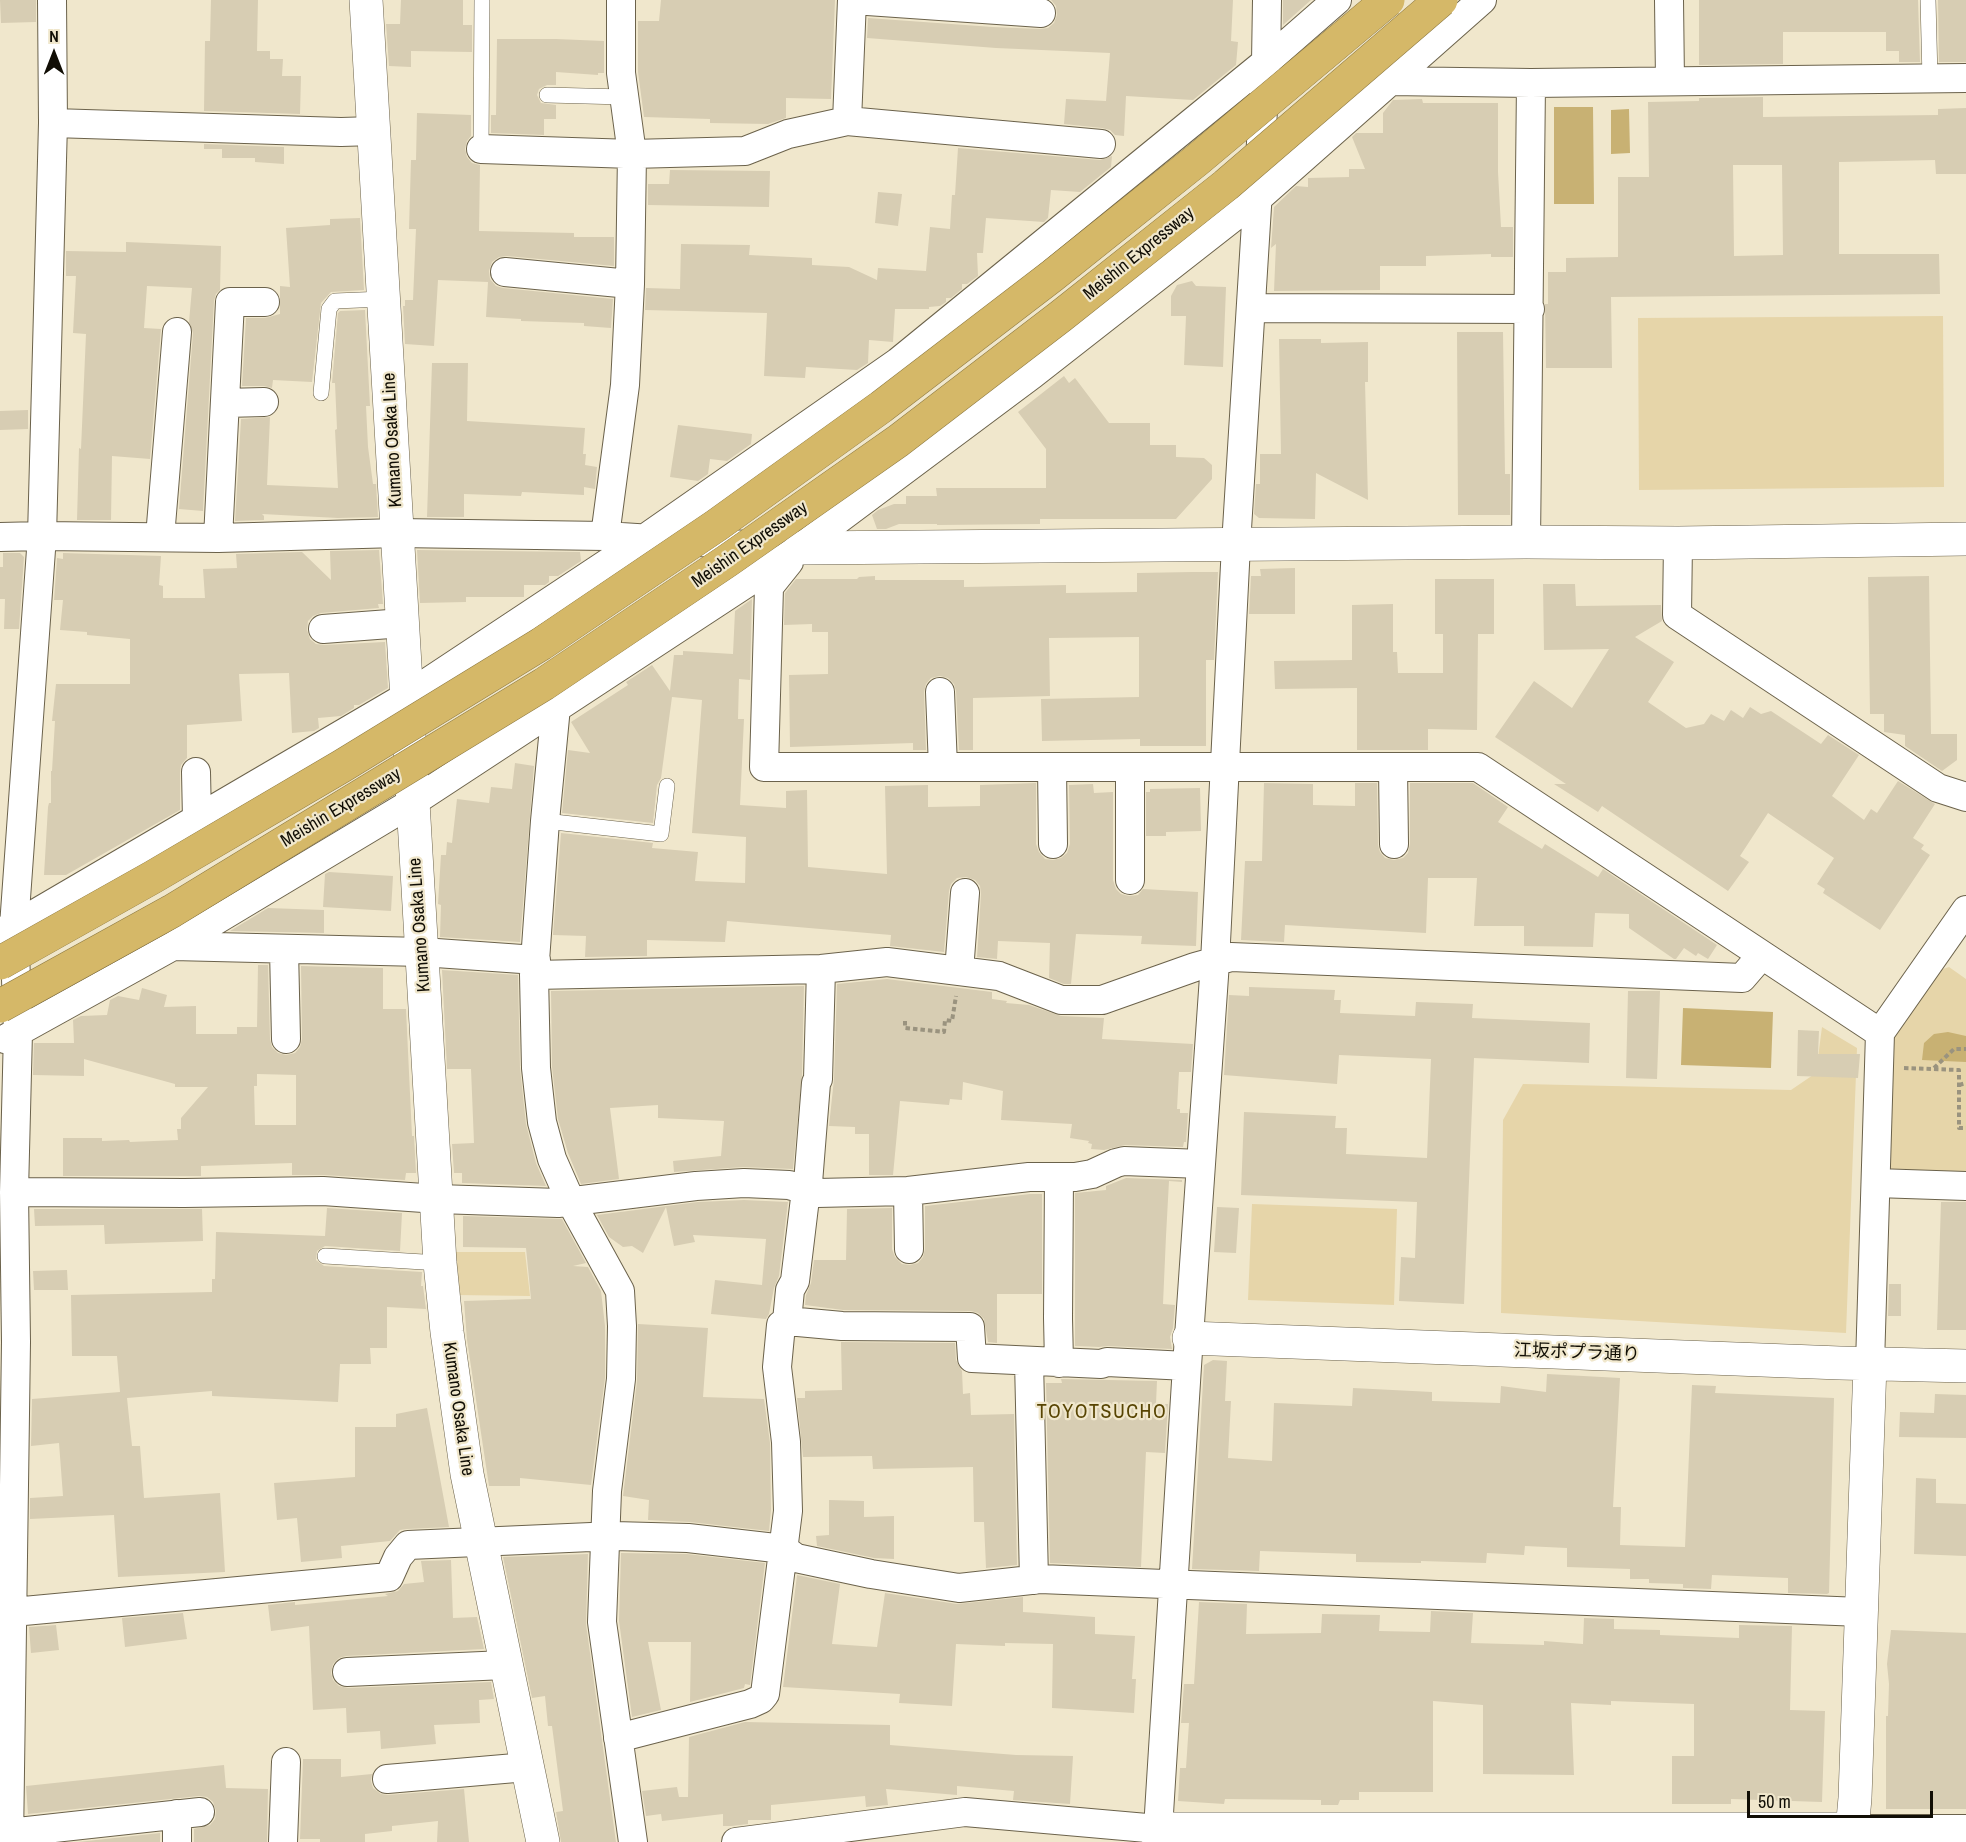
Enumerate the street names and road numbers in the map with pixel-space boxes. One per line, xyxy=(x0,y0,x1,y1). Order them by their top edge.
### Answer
street label: Meishin Expressway xyxy=(1079,203,1199,305)
street label: Kumano Osaka Line xyxy=(379,372,407,508)
street label: Meishin Expressway xyxy=(688,497,812,593)
street label: Meishin Expressway xyxy=(277,764,405,852)
street label: Kumano Osaka Line xyxy=(405,857,435,993)
street label: 江坂ポプラ通り xyxy=(1514,1340,1640,1366)
street label: Kumano Osaka Line xyxy=(438,1341,478,1477)

